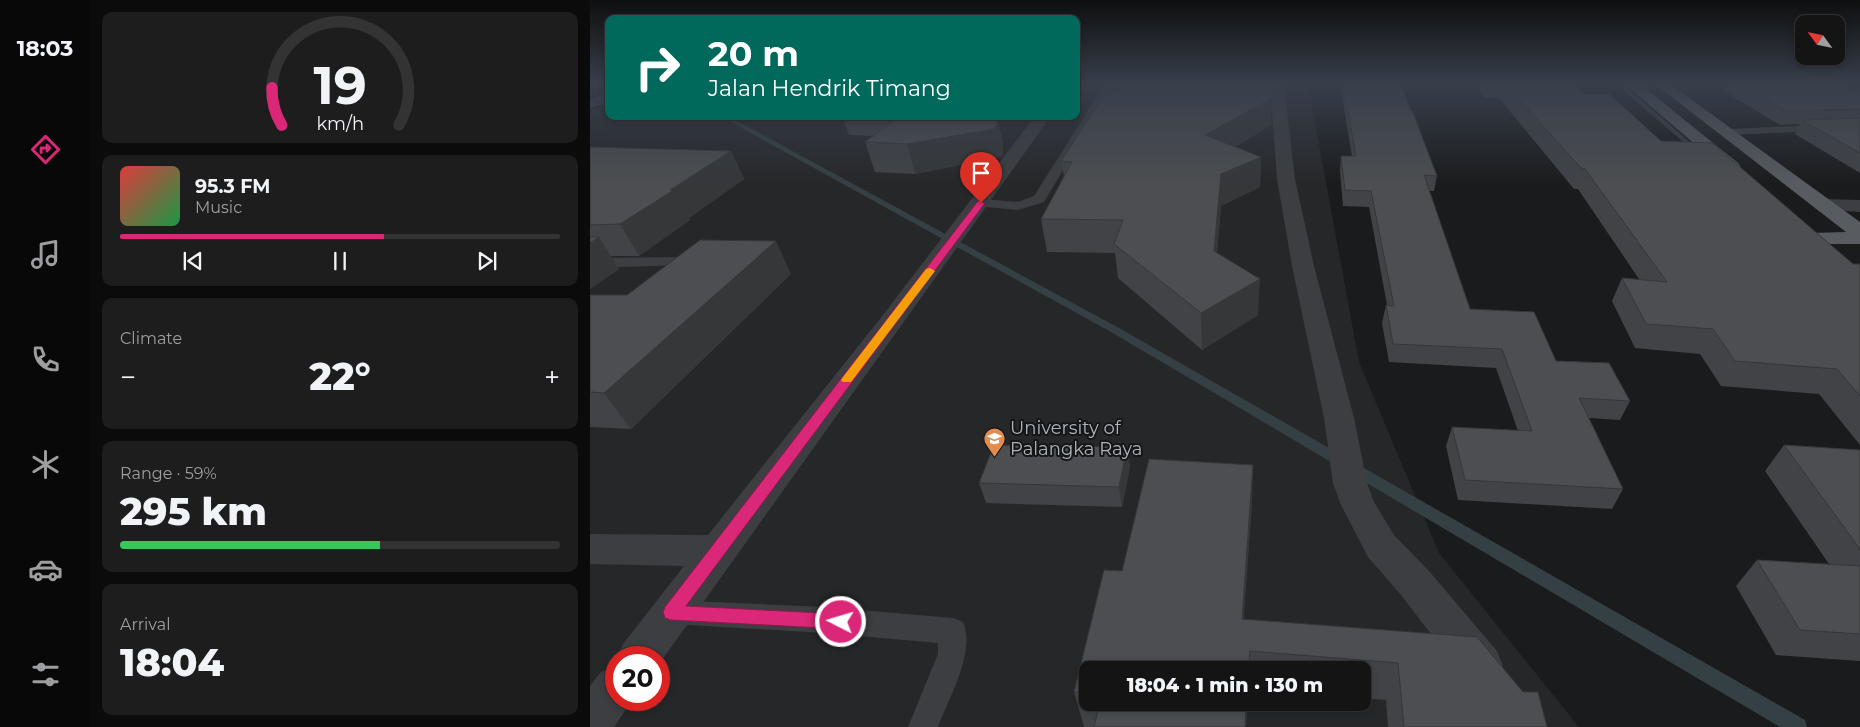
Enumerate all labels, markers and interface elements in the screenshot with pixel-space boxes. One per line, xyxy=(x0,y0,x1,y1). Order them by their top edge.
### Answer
north arrow xyxy=(1795,15,1845,65)
map controls xyxy=(1795,15,1845,65)
text: 20 m xyxy=(708,32,799,75)
text: 18:03 xyxy=(17,35,73,62)
icon: right xyxy=(625,35,690,100)
text: 19 xyxy=(313,54,367,117)
text: Jalan Hendrik Timang xyxy=(708,75,951,102)
text: km/h xyxy=(316,113,364,134)
icon: directions xyxy=(28,132,63,167)
pin xyxy=(960,152,1002,203)
icon: arrive xyxy=(967,159,995,187)
text: 95.3 FM xyxy=(195,175,271,198)
text: Music xyxy=(195,198,242,217)
icon: music xyxy=(28,237,63,272)
icon: previous xyxy=(179,247,207,275)
icon: pause xyxy=(326,247,354,275)
icon: next xyxy=(473,247,501,275)
text: Climate xyxy=(120,329,182,348)
icon: phone xyxy=(28,342,63,377)
text: 22° xyxy=(309,353,371,400)
text: − xyxy=(120,360,136,394)
text: + xyxy=(544,360,560,394)
place label: University of Palangka Raya xyxy=(1010,417,1142,460)
school or university icon: University of Palangka Raya xyxy=(982,426,1006,457)
icon: climate xyxy=(28,447,63,482)
text: Range · 59% xyxy=(120,464,217,483)
text: 295 km xyxy=(120,488,267,535)
icon: car xyxy=(28,552,63,587)
position arrow xyxy=(814,595,866,647)
text: Arrival xyxy=(120,615,170,634)
text: 18:04 xyxy=(120,639,224,686)
speed limit sign: 20 xyxy=(605,646,670,711)
icon: filters xyxy=(28,657,63,692)
text: 18:04 · 1 min · 130 m xyxy=(1127,674,1323,697)

